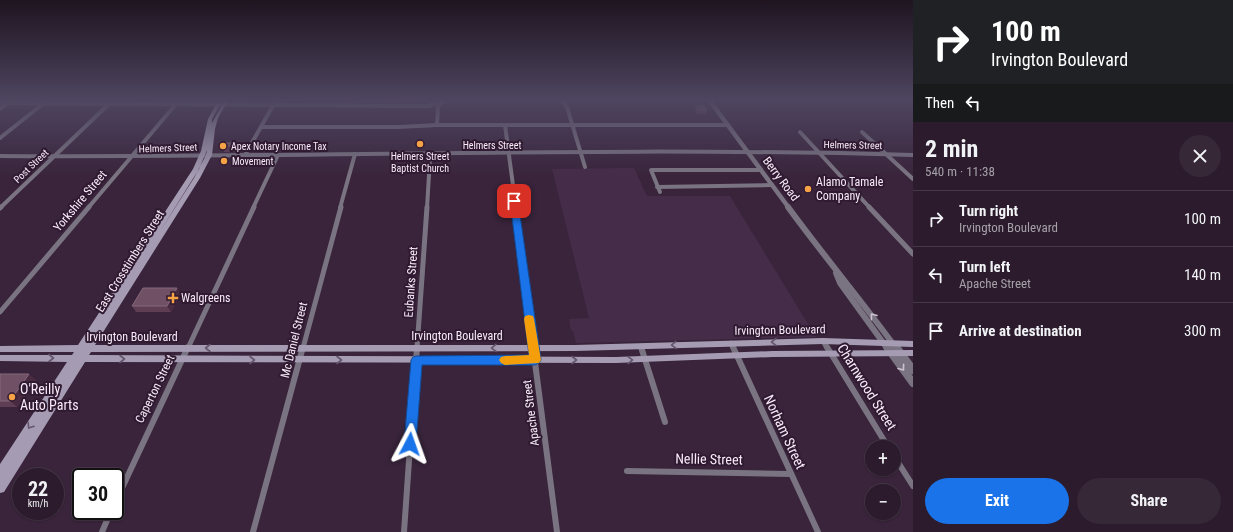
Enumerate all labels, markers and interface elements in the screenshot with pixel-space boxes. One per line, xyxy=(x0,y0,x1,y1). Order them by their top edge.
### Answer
text: 100 m xyxy=(991,15,1061,48)
icon: right xyxy=(925,16,977,68)
text: Irvington Boulevard xyxy=(991,49,1128,70)
icon: left xyxy=(962,92,984,114)
text: Then xyxy=(925,94,954,112)
text: 2 min xyxy=(925,135,978,163)
button: close xyxy=(1179,135,1221,177)
marker: Helmers Street Baptist Church xyxy=(415,139,425,149)
street label: Helmers Street xyxy=(824,139,882,151)
street label: Helmers Street xyxy=(463,140,521,151)
street label: Helmers Street xyxy=(138,141,198,155)
marker: Apex Notary Income Tax xyxy=(218,141,228,151)
place label: Apex Notary Income Tax xyxy=(231,141,327,152)
street label: Post Street xyxy=(11,147,51,185)
place label: Helmers Street Baptist Church xyxy=(391,151,449,174)
street label: Berry Road xyxy=(760,154,802,204)
marker: Movement xyxy=(219,156,229,166)
place label: Movement xyxy=(232,156,273,167)
text: 540 m · 11:38 xyxy=(925,164,995,179)
street label: Yorkshire Street xyxy=(51,167,110,234)
place label: Alamo Tamale Company xyxy=(816,175,884,203)
pin xyxy=(497,184,531,218)
marker: Alamo Tamale Company xyxy=(803,184,813,194)
icon: arrive xyxy=(503,190,525,212)
text: Turn right xyxy=(959,202,1018,220)
street label: East Crosstimbers Street xyxy=(93,207,167,315)
icon: right xyxy=(925,208,947,230)
text: 100 m xyxy=(1184,210,1221,228)
text: Irvington Boulevard xyxy=(959,220,1058,235)
street label: Eubanks Street xyxy=(402,246,420,318)
text: Turn left xyxy=(959,258,1010,276)
icon: left xyxy=(925,264,947,286)
text: 140 m xyxy=(1184,266,1221,284)
text: Apache Street xyxy=(959,276,1031,291)
place label: Walgreens xyxy=(181,291,230,305)
marker: Walgreens xyxy=(168,293,178,303)
street label: Mc Daniel Street xyxy=(278,300,310,379)
one-way arrow xyxy=(871,314,878,321)
icon: arrive xyxy=(925,320,947,342)
street label: Irvington Boulevard xyxy=(734,322,826,338)
text: Arrive at destination xyxy=(959,322,1082,340)
text: 300 m xyxy=(1184,322,1221,340)
street label: Irvington Boulevard xyxy=(411,329,503,343)
street label: Irvington Boulevard xyxy=(86,330,178,344)
one-way arrow xyxy=(771,338,777,346)
one-way arrow xyxy=(671,341,677,350)
street label: Charnwood Street xyxy=(834,341,900,433)
one-way arrow xyxy=(205,344,211,352)
one-way arrow xyxy=(491,344,497,352)
street label: Caperton Street xyxy=(132,352,178,425)
one-way arrow xyxy=(48,354,54,363)
one-way arrow xyxy=(119,355,125,363)
one-way arrow xyxy=(249,356,255,364)
one-way arrow xyxy=(336,356,342,364)
one-way arrow xyxy=(571,356,577,364)
one-way arrow xyxy=(627,356,633,364)
one-way arrow xyxy=(897,363,904,370)
street label: Apache Street xyxy=(520,379,542,447)
place label: O'Reilly Auto Parts xyxy=(20,381,79,413)
marker: O'Reilly Auto Parts xyxy=(7,392,17,402)
street label: Norham Street xyxy=(761,392,809,472)
one-way arrow xyxy=(28,422,35,429)
position arrow xyxy=(389,423,431,465)
map controls xyxy=(865,440,901,520)
button: + xyxy=(865,440,901,476)
street label: Nellie Street xyxy=(675,450,743,468)
speed limit sign: 30 xyxy=(72,468,124,520)
text: 22 xyxy=(28,477,48,501)
button: Exit xyxy=(925,478,1069,524)
button: Share xyxy=(1077,478,1221,524)
button: − xyxy=(865,484,901,520)
text: km/h xyxy=(28,498,48,509)

